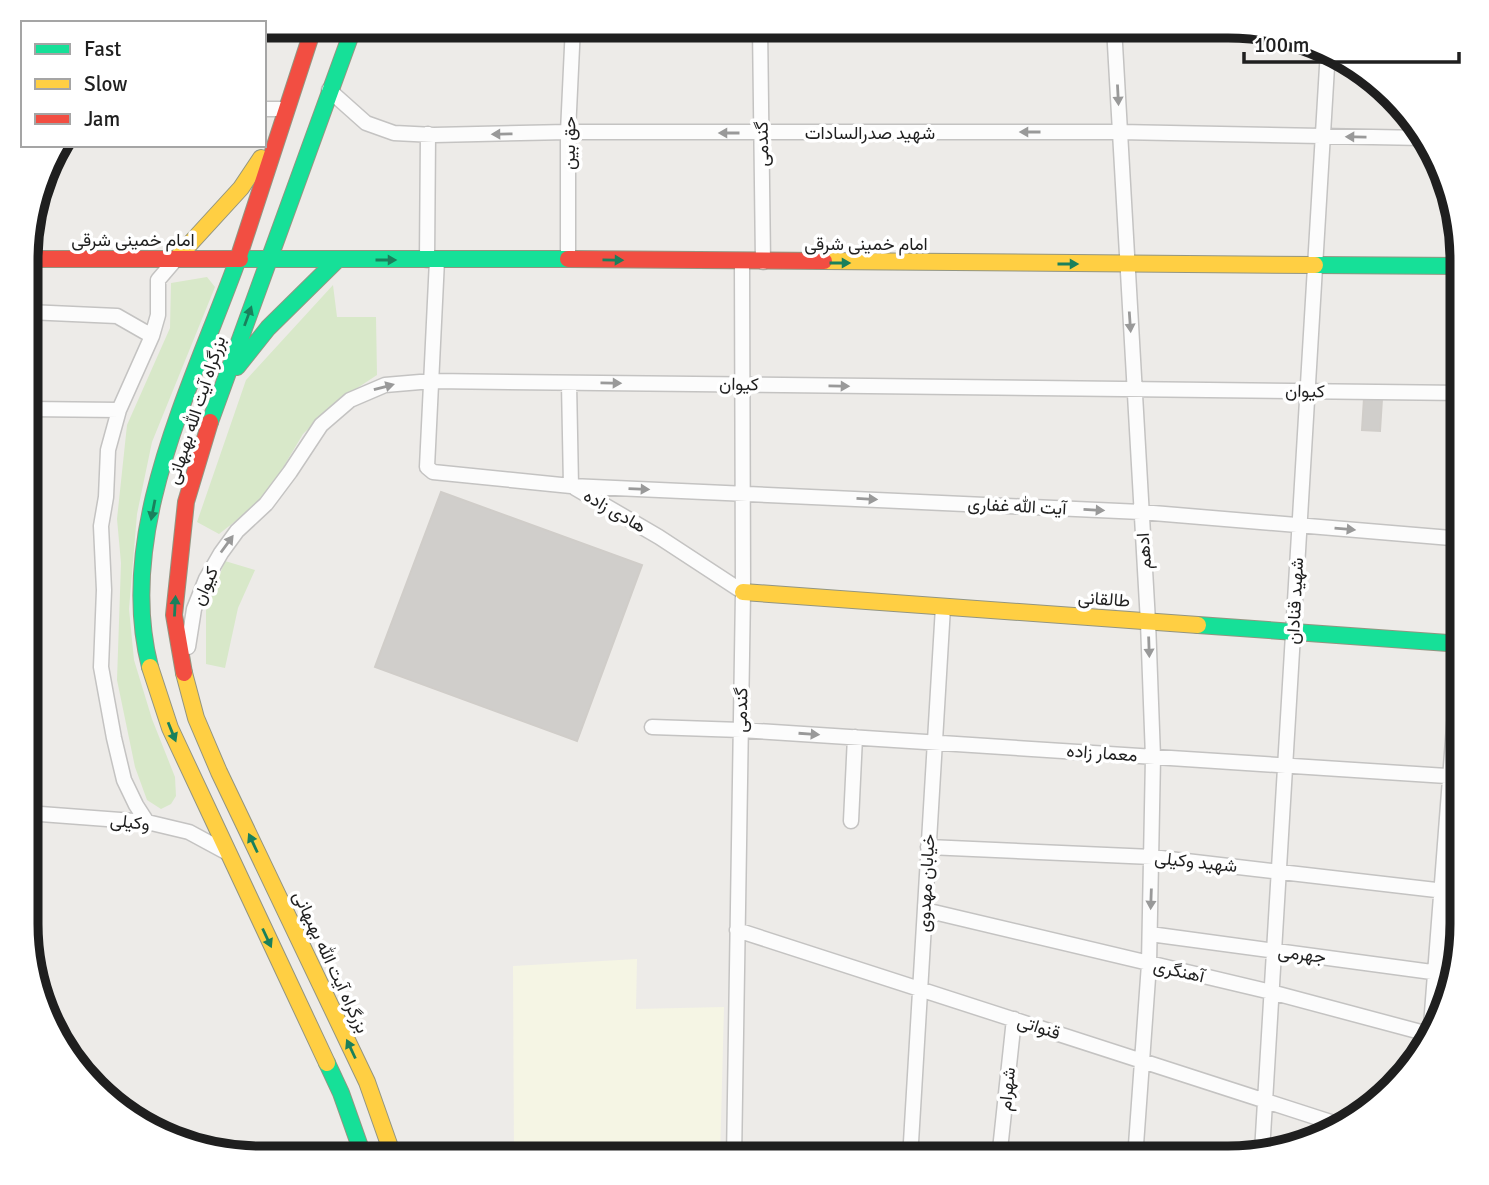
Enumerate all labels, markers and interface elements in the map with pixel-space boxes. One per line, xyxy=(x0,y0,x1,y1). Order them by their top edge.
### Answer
legend xyxy=(21,21,266,147)
scale bar xyxy=(1244,21,1459,65)
text: 100 m xyxy=(1254,32,1309,58)
text: Fast xyxy=(84,36,121,62)
text: Slow xyxy=(84,71,128,97)
one-way arrow xyxy=(1112,84,1123,106)
text: Jam xyxy=(84,106,120,132)
street label: حق بین xyxy=(558,116,580,170)
street label: گندمی xyxy=(751,121,773,167)
street label: شهید صدرالسادات xyxy=(805,122,935,144)
one-way arrow xyxy=(1019,126,1041,138)
one-way arrow xyxy=(718,127,740,139)
one-way arrow xyxy=(491,128,513,139)
one-way arrow xyxy=(1345,131,1367,142)
street label: امام خمینی شرقی xyxy=(71,229,195,252)
street label: امام خمینی شرقی xyxy=(804,233,928,256)
one-way arrow xyxy=(375,254,397,266)
one-way arrow xyxy=(602,254,624,266)
one-way arrow xyxy=(830,257,852,269)
one-way arrow xyxy=(1057,258,1079,270)
one-way arrow xyxy=(242,305,253,326)
one-way arrow xyxy=(1124,311,1135,333)
street label: بزرگراه آیت الله بهبهانی xyxy=(162,333,230,487)
street label: کیوان xyxy=(719,373,759,395)
one-way arrow xyxy=(600,377,622,389)
one-way arrow xyxy=(828,380,850,391)
street label: کیوان xyxy=(1285,380,1325,402)
one-way arrow xyxy=(374,381,396,392)
one-way arrow xyxy=(629,483,651,494)
street label: هادی زاده xyxy=(580,484,650,538)
street label: آیت الله غفاری xyxy=(967,492,1069,520)
one-way arrow xyxy=(856,493,878,504)
one-way arrow xyxy=(147,499,158,521)
one-way arrow xyxy=(1083,504,1105,515)
one-way arrow xyxy=(1334,524,1356,535)
street label: ادهم xyxy=(1132,532,1157,570)
one-way arrow xyxy=(220,535,234,553)
street label: شهید قنادان xyxy=(1282,557,1308,645)
street label: کیوان xyxy=(187,563,223,609)
street label: طالقانی xyxy=(1077,586,1131,612)
one-way arrow xyxy=(170,595,181,617)
one-way arrow xyxy=(1144,636,1155,658)
street label: گندمی xyxy=(730,687,752,733)
one-way arrow xyxy=(166,722,177,743)
one-way arrow xyxy=(798,729,820,740)
street label: معمار زاده xyxy=(1066,740,1138,766)
street label: وکیلی xyxy=(109,809,151,835)
one-way arrow xyxy=(247,833,259,853)
street label: خیابان مهدوی xyxy=(912,833,940,933)
street label: شهید وکیلی xyxy=(1153,847,1239,877)
street label: بزرگراه آیت الله بهبهانی xyxy=(288,887,374,1037)
one-way arrow xyxy=(1145,888,1156,910)
one-way arrow xyxy=(262,928,273,948)
street label: جهرمی xyxy=(1277,940,1327,968)
street label: آهنگری xyxy=(1151,954,1208,988)
street label: قنواتی xyxy=(1015,1010,1063,1044)
one-way arrow xyxy=(345,1039,357,1059)
street label: شهرام xyxy=(994,1066,1021,1112)

